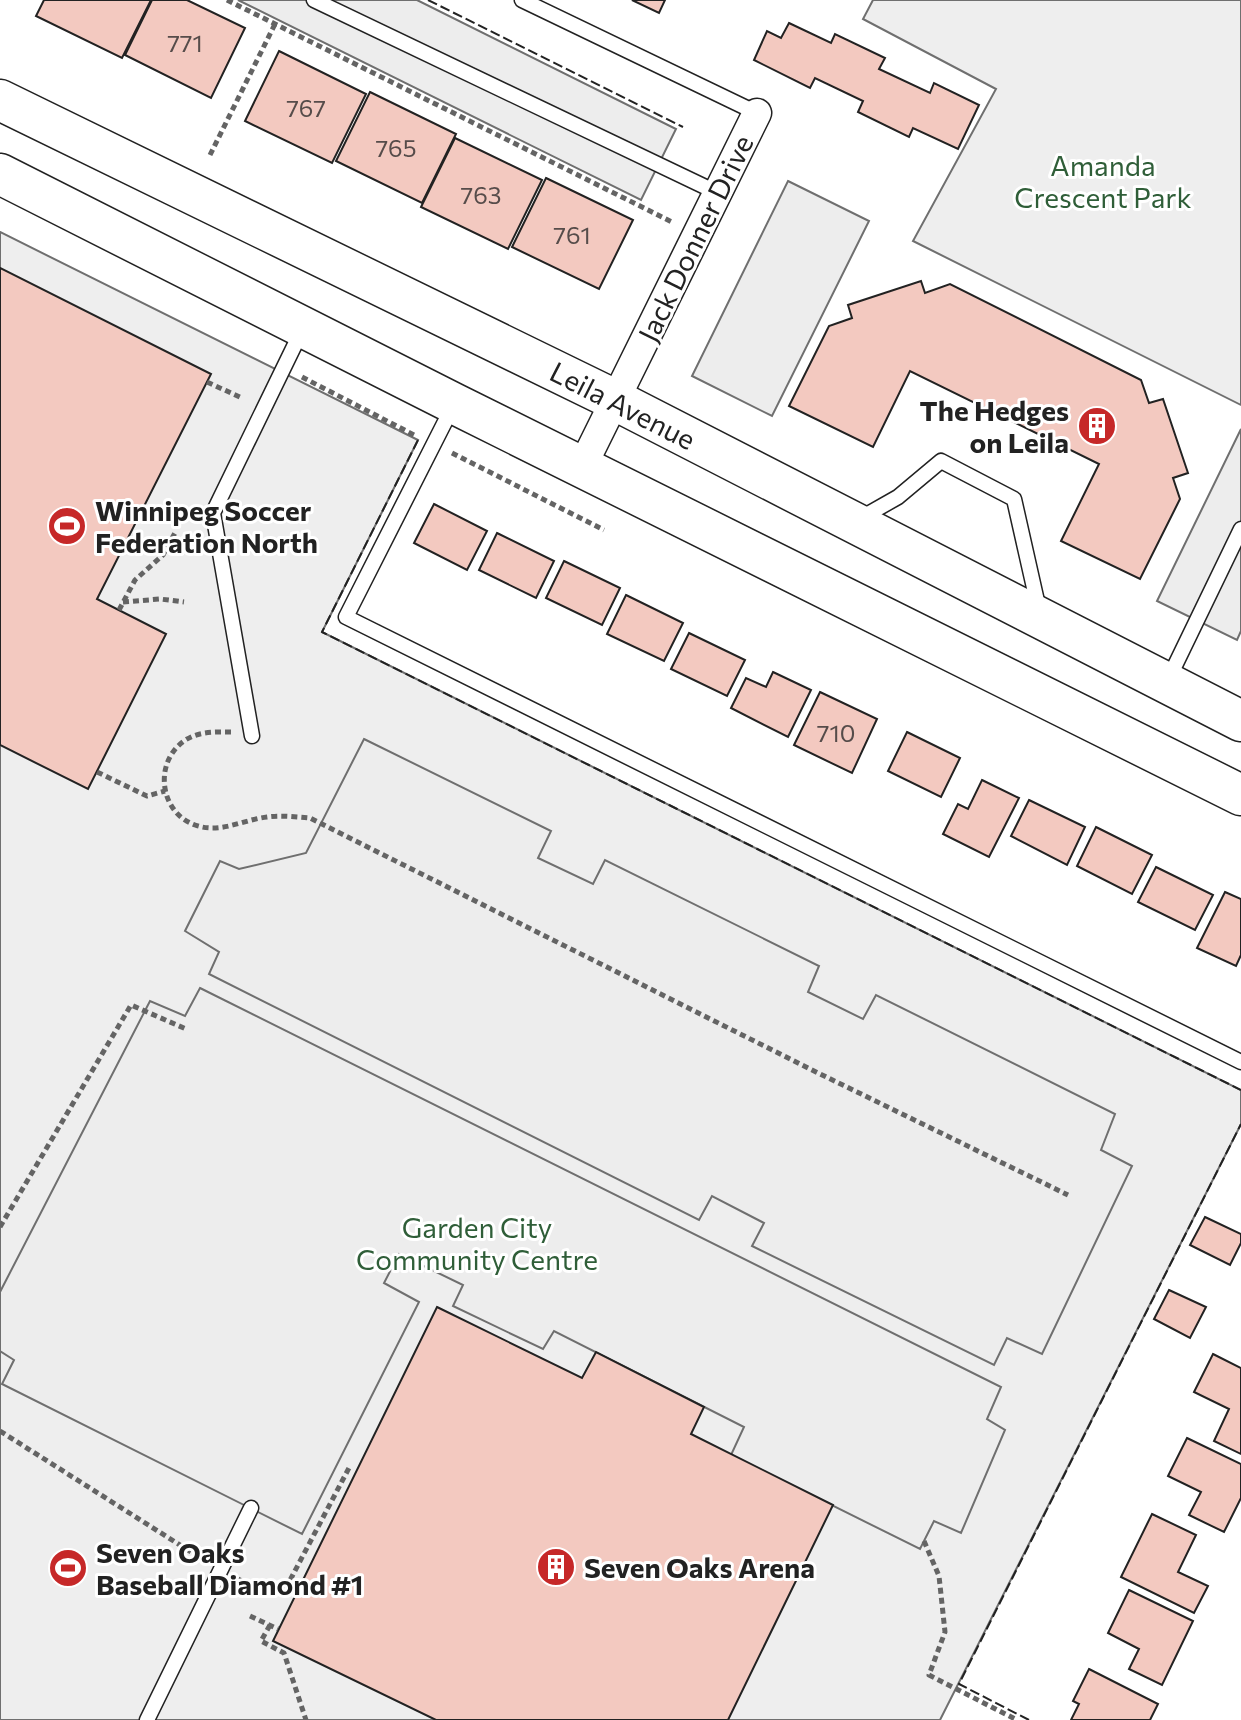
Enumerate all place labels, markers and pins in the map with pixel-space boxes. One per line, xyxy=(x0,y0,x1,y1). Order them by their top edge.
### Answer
place label: The Hedges on Leila xyxy=(920,393,1069,459)
building icon: The Hedges on Leila xyxy=(1076,405,1118,447)
place label: Winnipeg Soccer Federation North xyxy=(95,493,318,559)
sports icon: Winnipeg Soccer Federation North xyxy=(46,505,88,547)
place label: Seven Oaks Baseball Diamond #1 xyxy=(96,1535,363,1601)
building icon: Seven Oaks Arena xyxy=(535,1546,577,1588)
sports icon: Seven Oaks Baseball Diamond #1 xyxy=(47,1547,89,1589)
place label: Seven Oaks Arena xyxy=(584,1550,815,1584)

